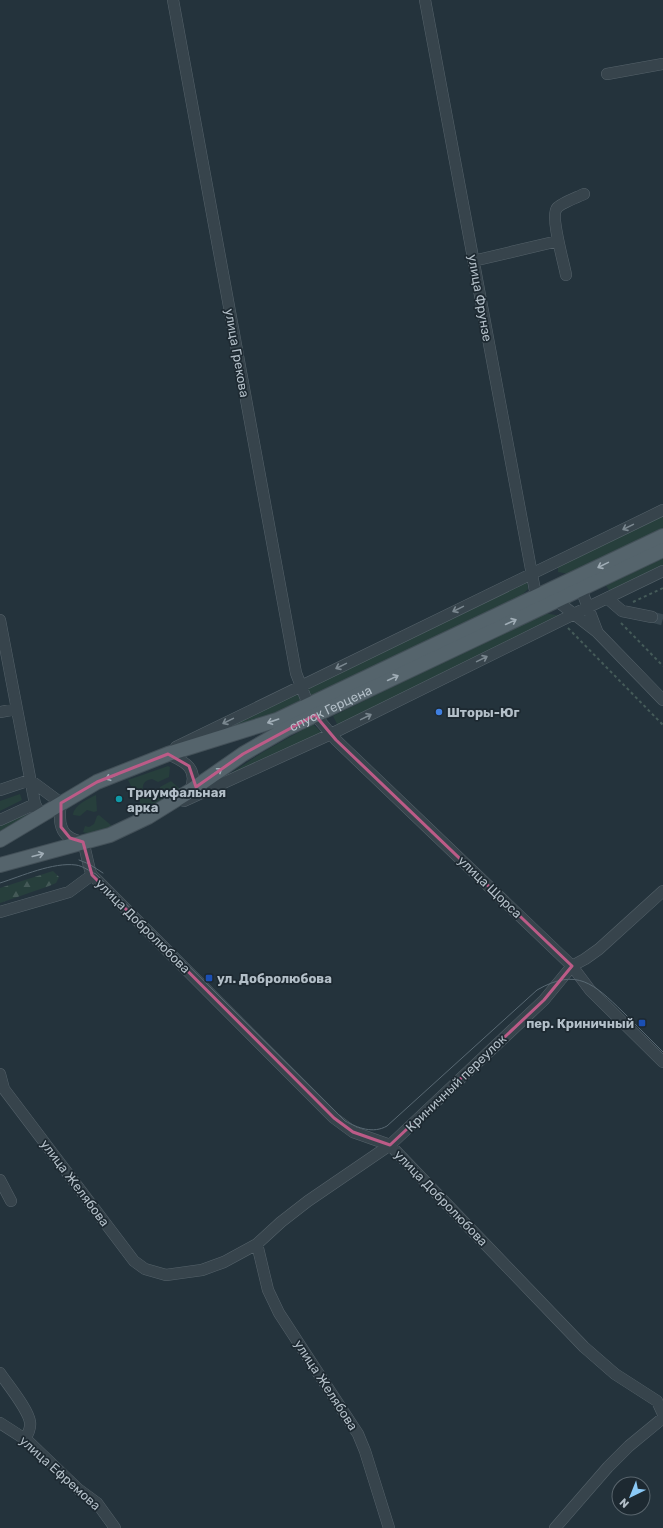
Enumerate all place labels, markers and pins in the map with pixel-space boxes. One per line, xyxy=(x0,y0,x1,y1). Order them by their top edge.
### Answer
place label: Шторы-Юг xyxy=(447,705,519,720)
marker: Шторы-Юг xyxy=(434,707,444,717)
place label: Триумфальная арка xyxy=(127,785,226,815)
marker: Триумфальная арка xyxy=(114,794,124,804)
place label: ул. Добролюбова xyxy=(217,971,332,986)
marker: ул. Добролюбова xyxy=(204,973,214,983)
place label: пер. Криничный xyxy=(526,1016,634,1031)
marker: пер. Криничный xyxy=(637,1018,647,1028)

